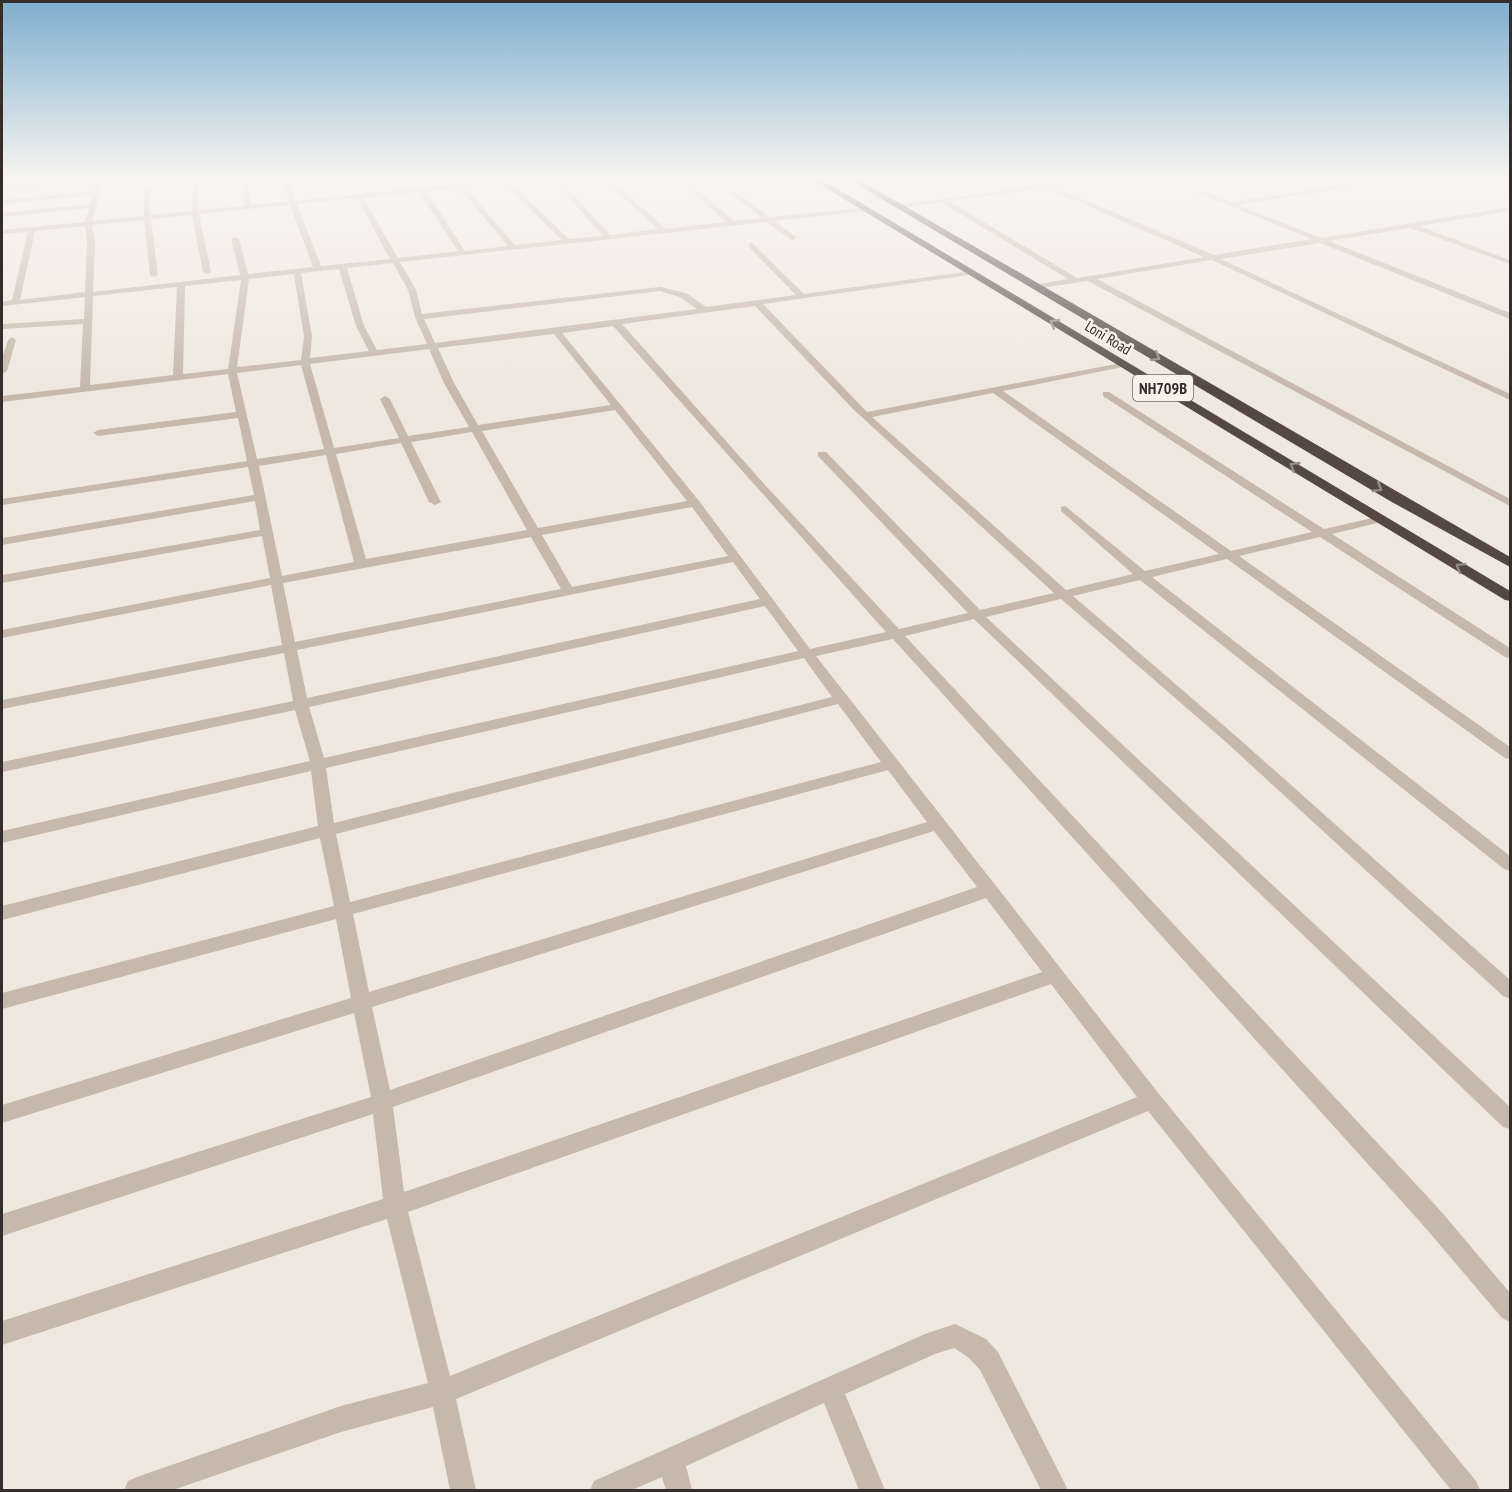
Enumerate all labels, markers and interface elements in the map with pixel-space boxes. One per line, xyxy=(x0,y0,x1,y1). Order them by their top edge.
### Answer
street label: Loni Road xyxy=(1082,316,1135,359)
one-way arrow xyxy=(1050,319,1060,331)
one-way arrow xyxy=(1150,349,1160,361)
road number: NH709B xyxy=(1133,375,1193,401)
one-way arrow xyxy=(1289,462,1300,473)
one-way arrow xyxy=(1372,481,1382,493)
one-way arrow xyxy=(1456,562,1466,574)

